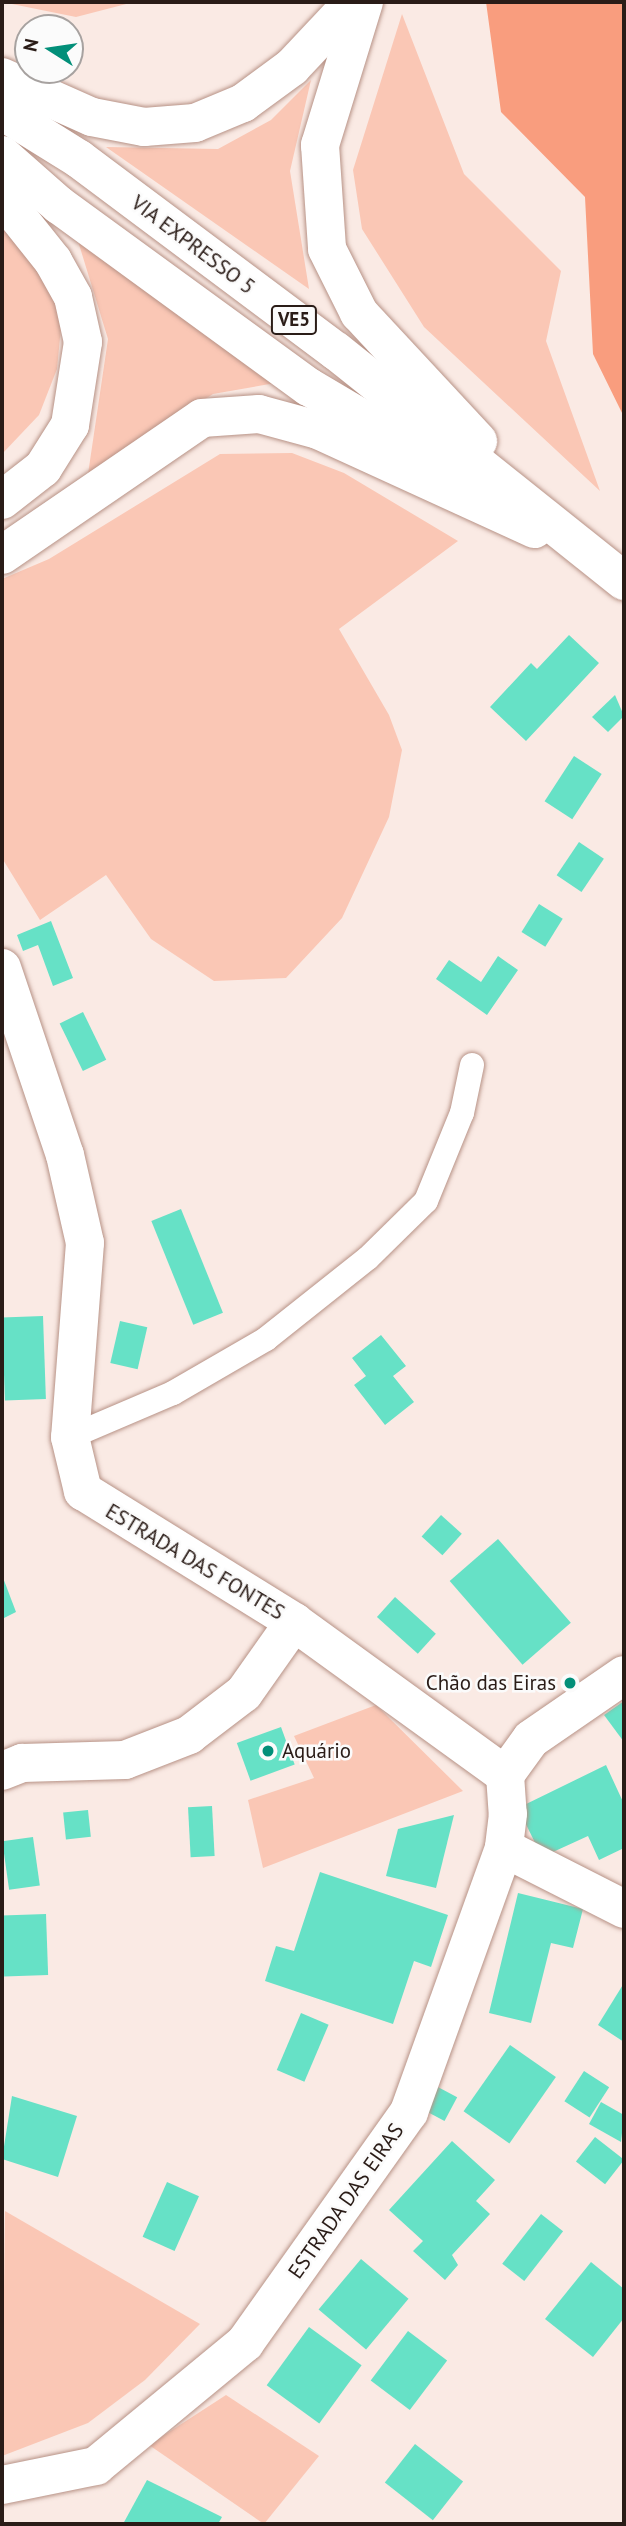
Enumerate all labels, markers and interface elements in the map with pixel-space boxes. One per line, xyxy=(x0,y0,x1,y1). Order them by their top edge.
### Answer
north arrow xyxy=(14,14,84,84)
text: N xyxy=(17,36,43,54)
street label: VIA EXPRESSO 5 xyxy=(126,190,260,300)
road number: VE5 xyxy=(270,304,318,336)
street label: ESTRADA DAS FONTES xyxy=(101,1498,289,1626)
place label: Chão das Eiras xyxy=(426,1670,556,1696)
marker: Chão das Eiras xyxy=(562,1675,578,1691)
place label: Aquário xyxy=(282,1738,351,1764)
marker: Aquário xyxy=(260,1743,276,1759)
street label: ESTRADA DAS EIRAS xyxy=(283,2118,409,2284)

